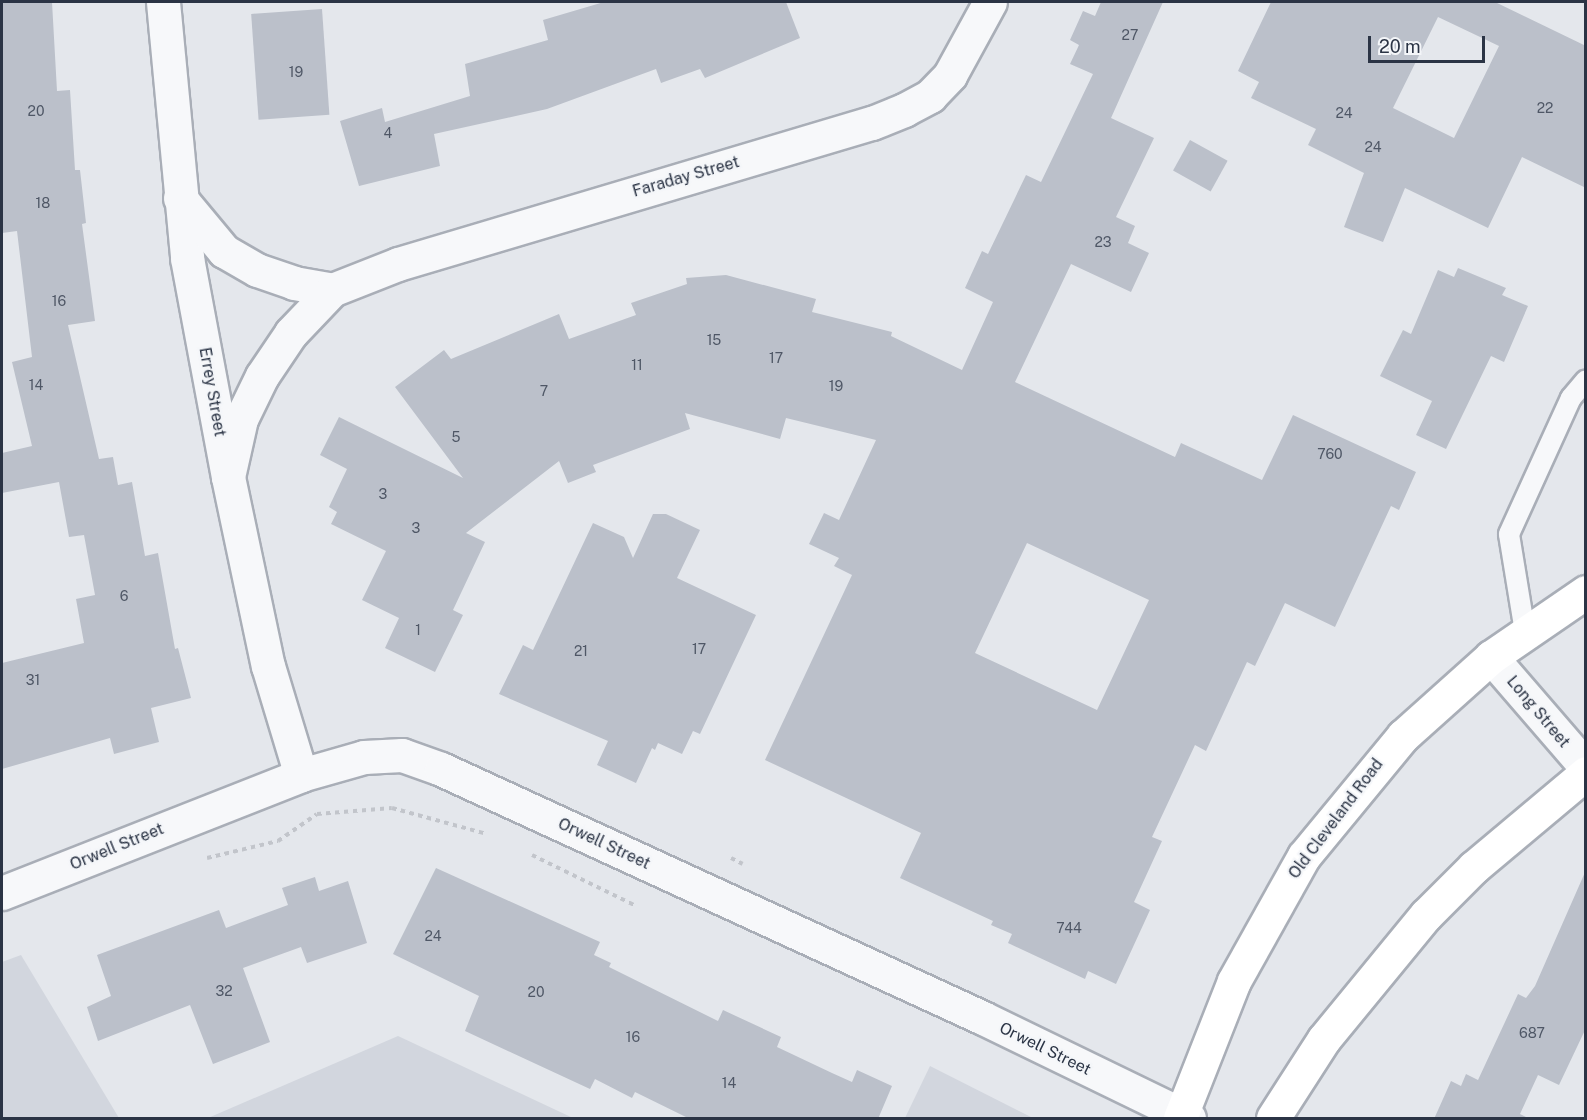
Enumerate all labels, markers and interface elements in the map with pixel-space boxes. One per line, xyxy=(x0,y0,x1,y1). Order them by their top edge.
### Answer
scale bar xyxy=(1371,24,1488,62)
house number: 27 xyxy=(1122,27,1138,43)
text: 20 m xyxy=(1379,36,1421,57)
house number: 19 xyxy=(289,64,303,80)
house number: 22 xyxy=(1537,100,1553,116)
house number: 20 xyxy=(28,103,44,119)
house number: 24 xyxy=(1335,105,1353,121)
house number: 4 xyxy=(384,125,392,141)
house number: 24 xyxy=(1364,139,1382,155)
street label: Faraday Street xyxy=(630,153,742,201)
house number: 18 xyxy=(36,195,50,211)
house number: 23 xyxy=(1094,234,1112,250)
house number: 16 xyxy=(52,293,66,309)
house number: 15 xyxy=(707,332,721,348)
street label: Errey Street xyxy=(195,346,229,438)
house number: 17 xyxy=(769,350,783,366)
house number: 11 xyxy=(631,357,643,373)
house number: 14 xyxy=(29,377,43,393)
house number: 19 xyxy=(829,378,843,394)
house number: 7 xyxy=(540,383,548,399)
house number: 5 xyxy=(452,429,460,445)
house number: 760 xyxy=(1317,446,1343,462)
house number: 3 xyxy=(379,486,387,502)
house number: 3 xyxy=(412,520,420,536)
house number: 6 xyxy=(120,588,128,604)
house number: 1 xyxy=(415,622,421,638)
house number: 17 xyxy=(692,641,706,657)
house number: 21 xyxy=(574,643,588,659)
house number: 31 xyxy=(26,672,40,688)
street label: Long Street xyxy=(1502,672,1574,752)
street label: Old Cleveland Road xyxy=(1285,755,1387,883)
street label: Orwell Street xyxy=(555,814,653,874)
street label: Orwell Street xyxy=(67,819,167,875)
house number: 744 xyxy=(1056,920,1082,936)
house number: 24 xyxy=(424,928,442,944)
house number: 32 xyxy=(215,983,233,999)
house number: 20 xyxy=(528,984,544,1000)
street label: Orwell Street xyxy=(996,1019,1094,1079)
house number: 687 xyxy=(1519,1025,1545,1041)
house number: 16 xyxy=(626,1029,640,1045)
house number: 14 xyxy=(722,1075,736,1091)

